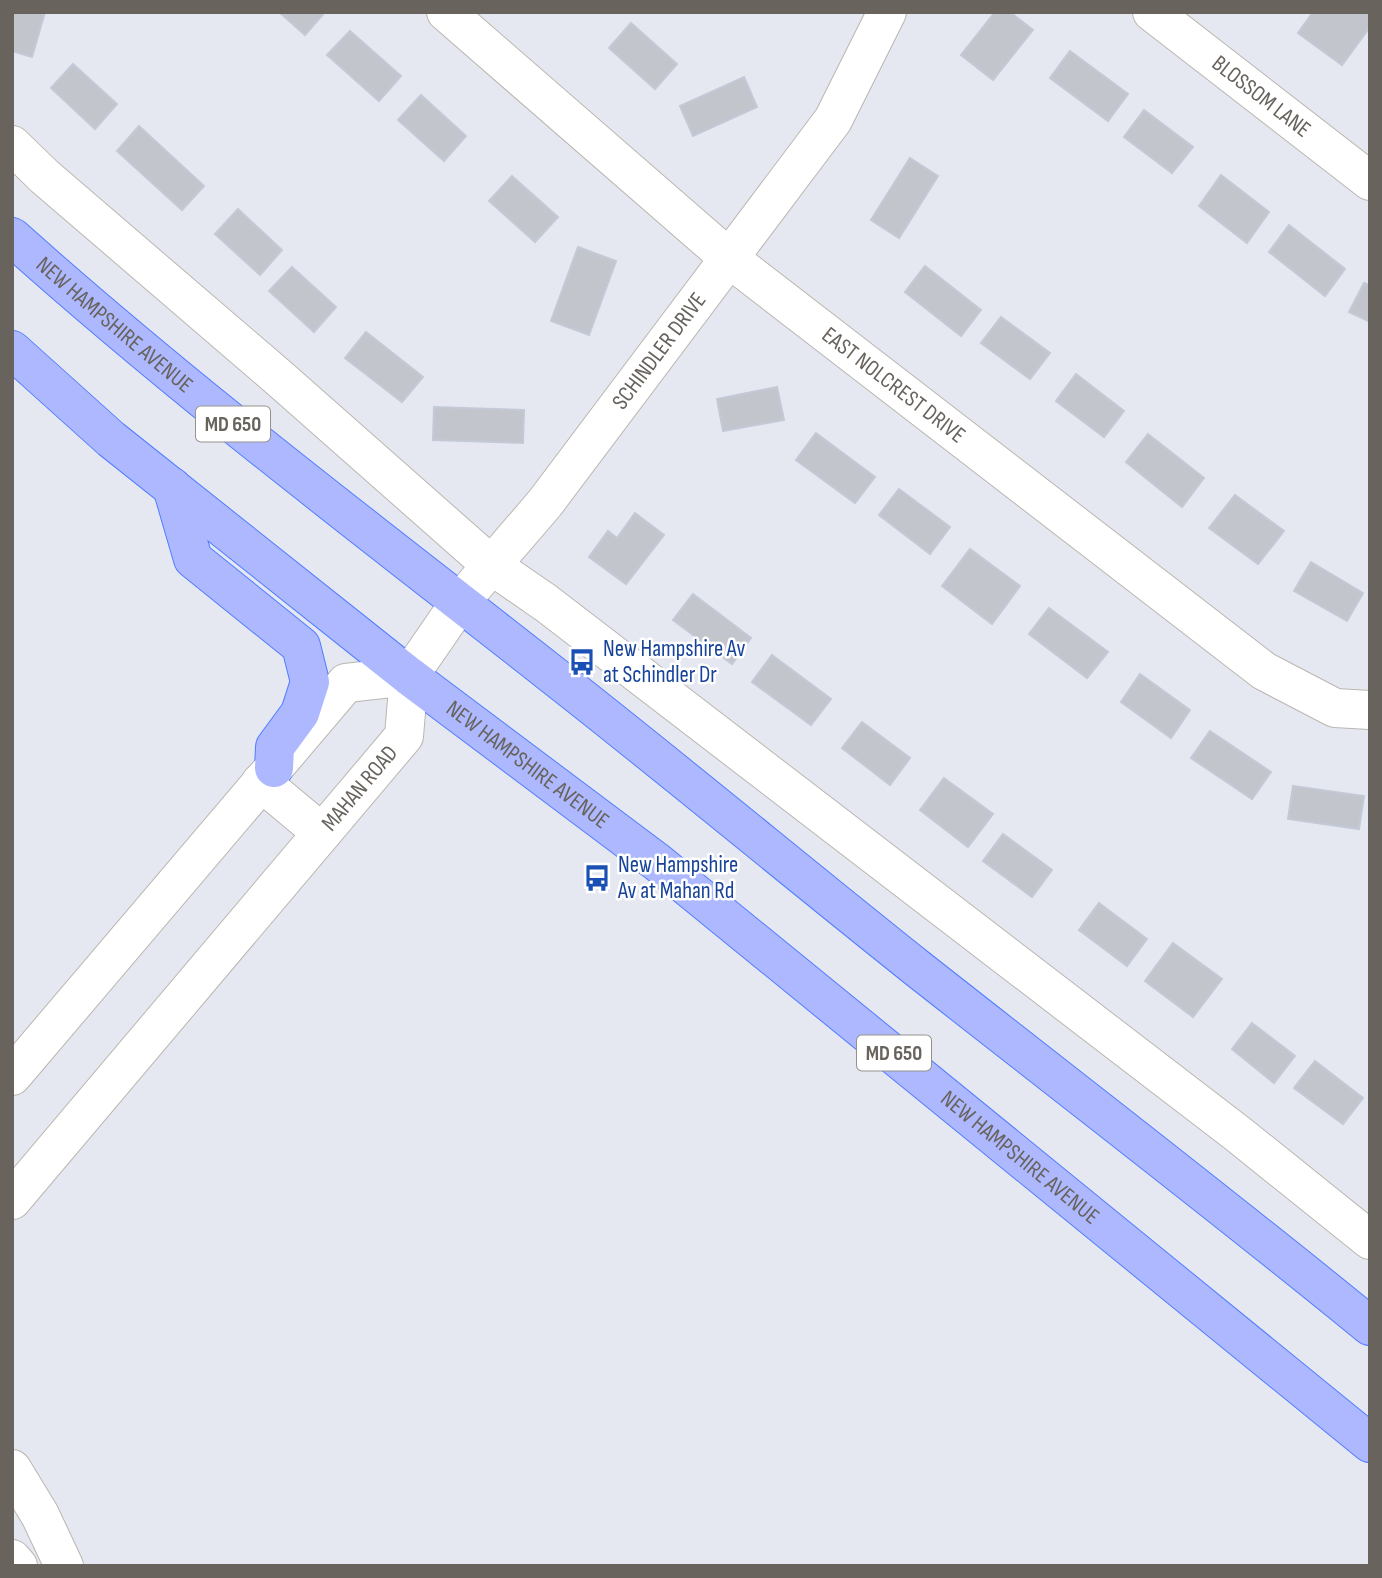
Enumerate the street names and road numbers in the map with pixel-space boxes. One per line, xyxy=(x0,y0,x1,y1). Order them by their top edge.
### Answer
street label: BLOSSOM LANE xyxy=(1206,50,1316,144)
street label: NEW HAMPSHIRE AVENUE xyxy=(30,251,198,399)
street label: SCHINDLER DRIVE xyxy=(606,287,712,415)
street label: EAST NOLCREST DRIVE xyxy=(816,321,971,449)
road number: MD 650 xyxy=(196,406,270,442)
street label: NEW HAMPSHIRE AVENUE xyxy=(440,695,614,835)
street label: MAHAN ROAD xyxy=(316,740,404,837)
road number: MD 650 xyxy=(857,1036,931,1070)
street label: NEW HAMPSHIRE AVENUE xyxy=(935,1085,1105,1231)

